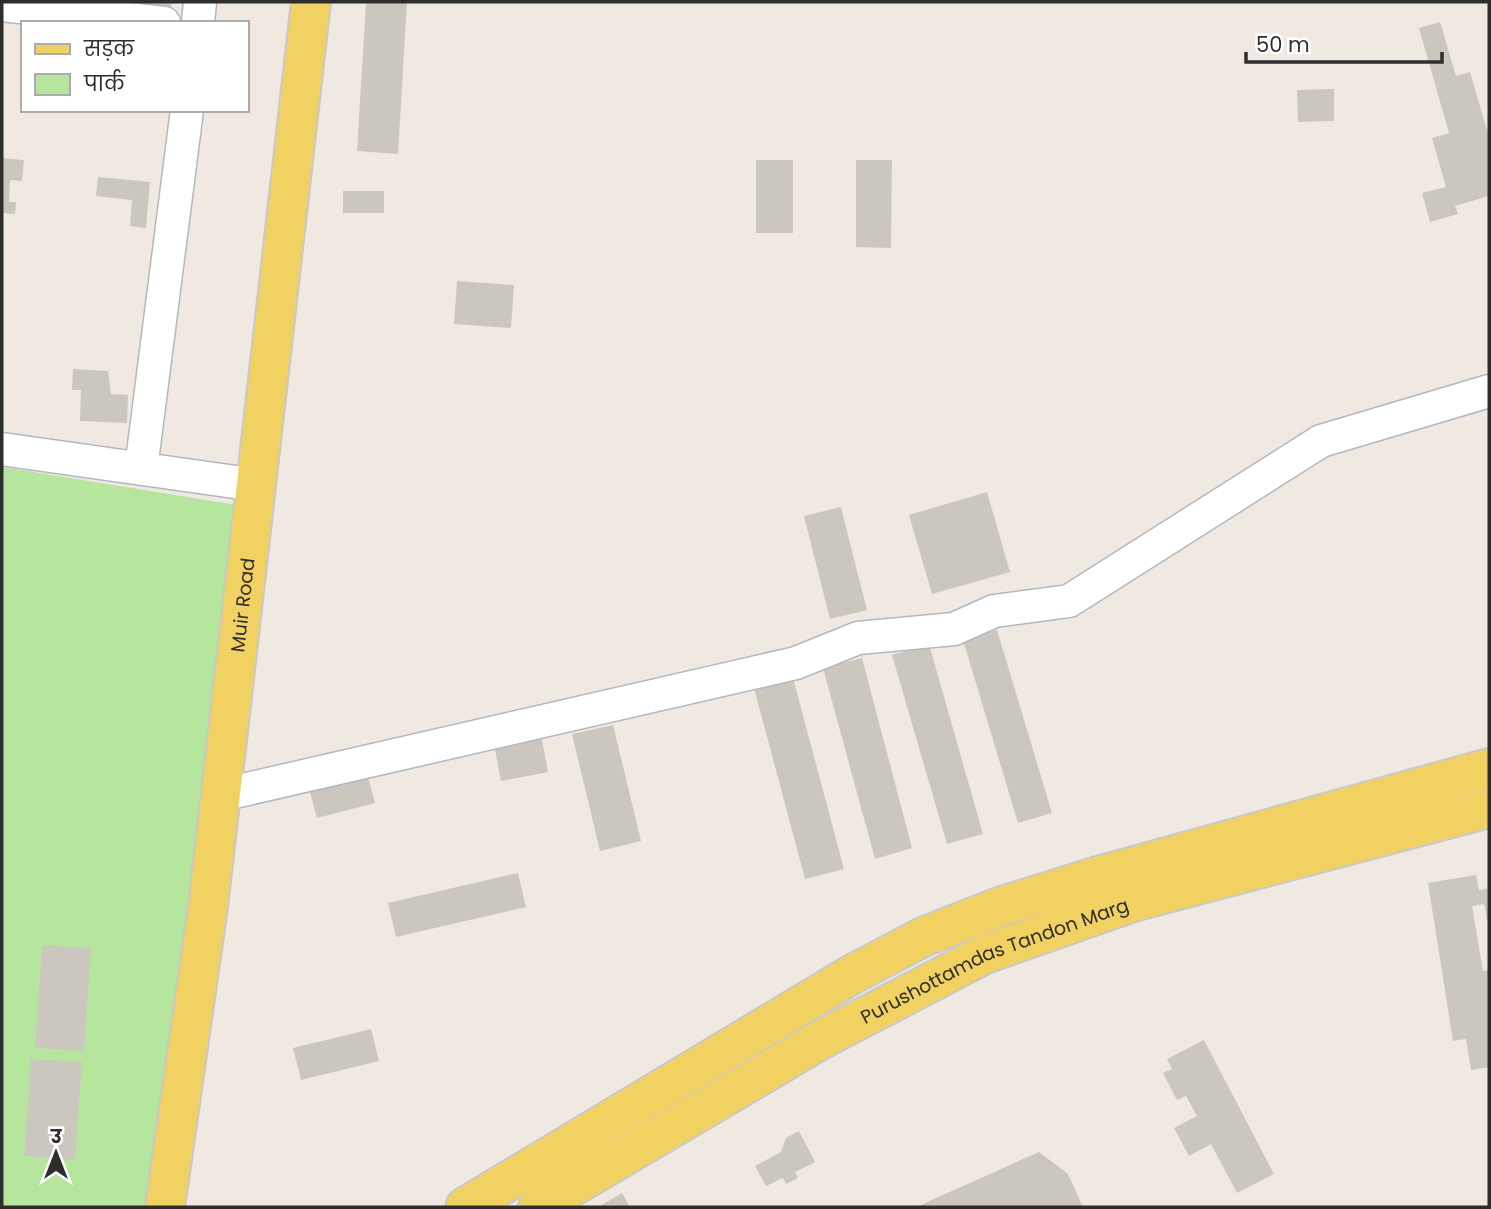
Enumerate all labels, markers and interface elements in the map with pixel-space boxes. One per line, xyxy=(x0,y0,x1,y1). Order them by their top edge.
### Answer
legend xyxy=(21,21,248,112)
scale bar xyxy=(1246,21,1442,65)
text: 50 m xyxy=(1256,30,1310,59)
text: सड़क xyxy=(83,34,135,63)
text: पार्क xyxy=(83,69,126,98)
street label: Muir Road xyxy=(224,556,261,654)
street label: Purushottamdas Tandon Marg xyxy=(855,891,1132,1030)
north arrow xyxy=(21,1118,91,1188)
text: उ xyxy=(50,1123,63,1150)

